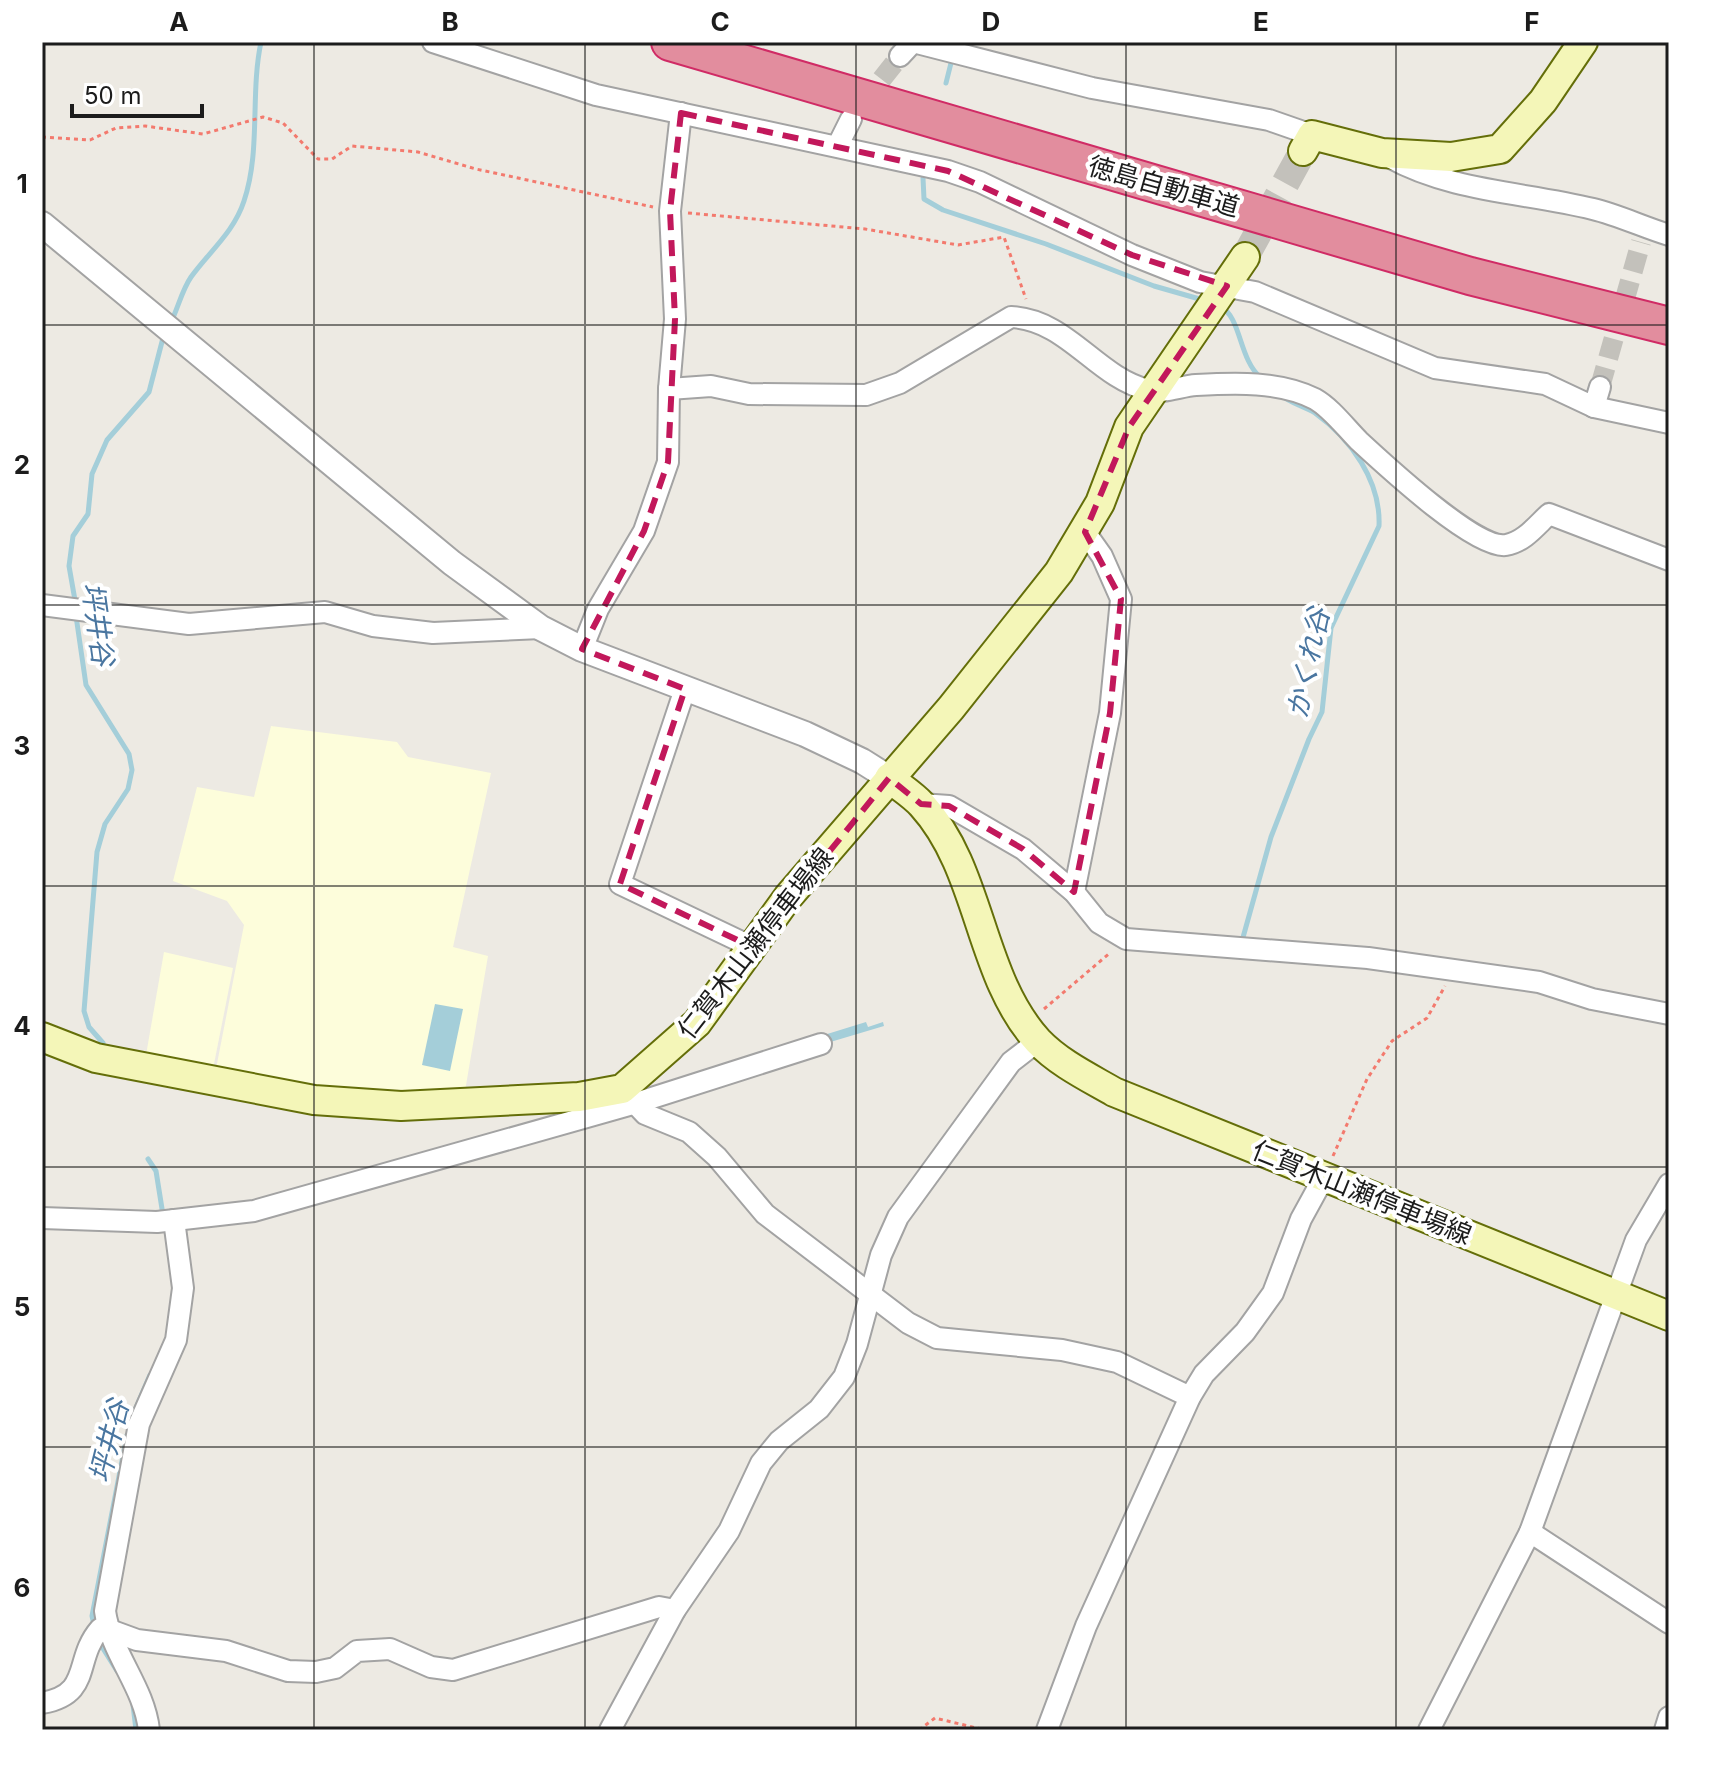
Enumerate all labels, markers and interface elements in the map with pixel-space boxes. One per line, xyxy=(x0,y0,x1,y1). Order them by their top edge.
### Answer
text: A xyxy=(169,6,189,37)
text: B xyxy=(441,6,459,37)
text: C xyxy=(710,6,730,37)
text: D xyxy=(982,6,1000,37)
text: E xyxy=(1253,6,1269,37)
text: F xyxy=(1524,6,1540,37)
scale bar xyxy=(72,68,202,118)
text: 50 m xyxy=(84,81,142,110)
street label: 徳島自動車道 xyxy=(1085,150,1243,222)
text: 1 xyxy=(16,168,28,199)
text: 2 xyxy=(14,449,30,480)
water label: 坪井谷 xyxy=(75,580,121,670)
water label: かくれ谷 xyxy=(1280,603,1337,721)
text: 3 xyxy=(14,730,30,761)
street label: 仁賀木山瀬停車場線 xyxy=(671,841,839,1045)
text: 4 xyxy=(13,1010,31,1041)
street label: 仁賀木山瀬停車場線 xyxy=(1248,1134,1476,1250)
text: 5 xyxy=(14,1291,30,1322)
water label: 坪井谷 xyxy=(82,1394,136,1486)
text: 6 xyxy=(14,1572,30,1603)

